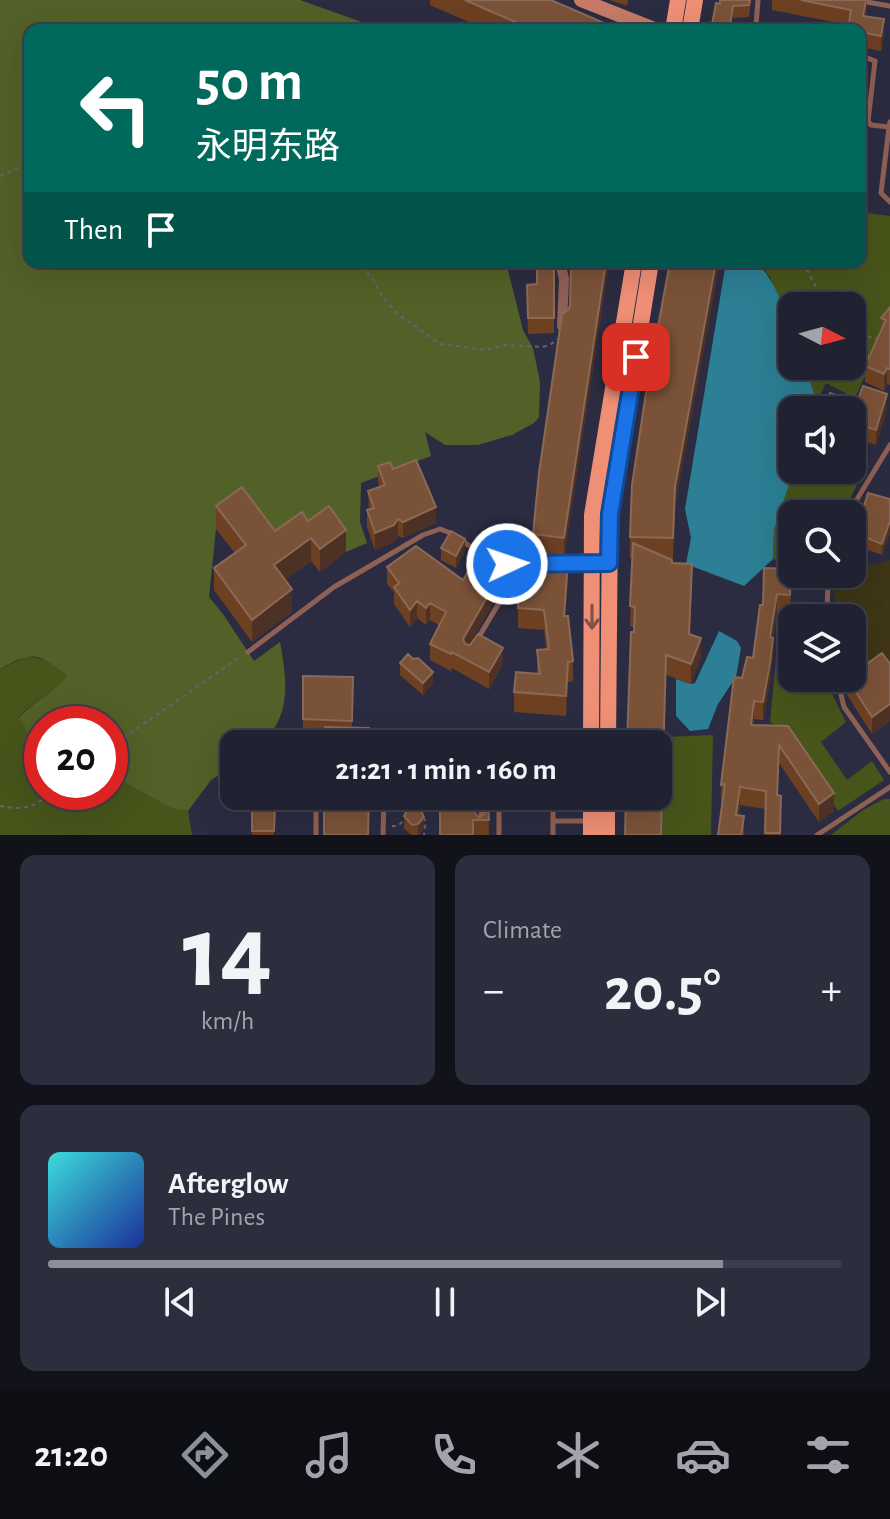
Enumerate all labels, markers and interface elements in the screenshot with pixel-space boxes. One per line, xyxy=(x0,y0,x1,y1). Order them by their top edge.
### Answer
text: 50 m xyxy=(196,54,303,110)
icon: left xyxy=(64,56,168,160)
text: 永明东路 xyxy=(196,129,340,165)
icon: arrive xyxy=(139,208,183,252)
text: Then xyxy=(64,215,123,245)
north arrow xyxy=(778,292,866,380)
map controls xyxy=(778,292,866,692)
pin xyxy=(602,323,670,391)
icon: arrive xyxy=(614,335,658,379)
button: sound xyxy=(778,396,866,484)
button: search xyxy=(778,500,866,588)
position arrow xyxy=(465,522,549,606)
one-way arrow xyxy=(584,603,600,630)
button: layers xyxy=(778,604,866,692)
speed limit sign: 20 xyxy=(24,706,128,810)
text: 21:21 · 1 min · 160 m xyxy=(335,755,557,785)
text: 14 xyxy=(183,902,272,1006)
text: Climate xyxy=(483,917,562,943)
text: 20.5° xyxy=(604,961,721,1021)
text: − xyxy=(483,969,504,1013)
text: + xyxy=(821,969,842,1013)
text: km/h xyxy=(201,1008,254,1034)
text: Afterglow xyxy=(168,1169,289,1199)
text: The Pines xyxy=(168,1204,265,1230)
icon: previous xyxy=(158,1280,202,1324)
icon: pause xyxy=(423,1280,467,1324)
icon: next xyxy=(688,1280,732,1324)
icon: directions xyxy=(177,1427,233,1483)
icon: music xyxy=(301,1427,357,1483)
icon: phone xyxy=(426,1427,482,1483)
icon: climate xyxy=(550,1427,606,1483)
icon: car xyxy=(675,1427,731,1483)
icon: filters xyxy=(800,1427,856,1483)
text: 21:20 xyxy=(34,1437,108,1473)

